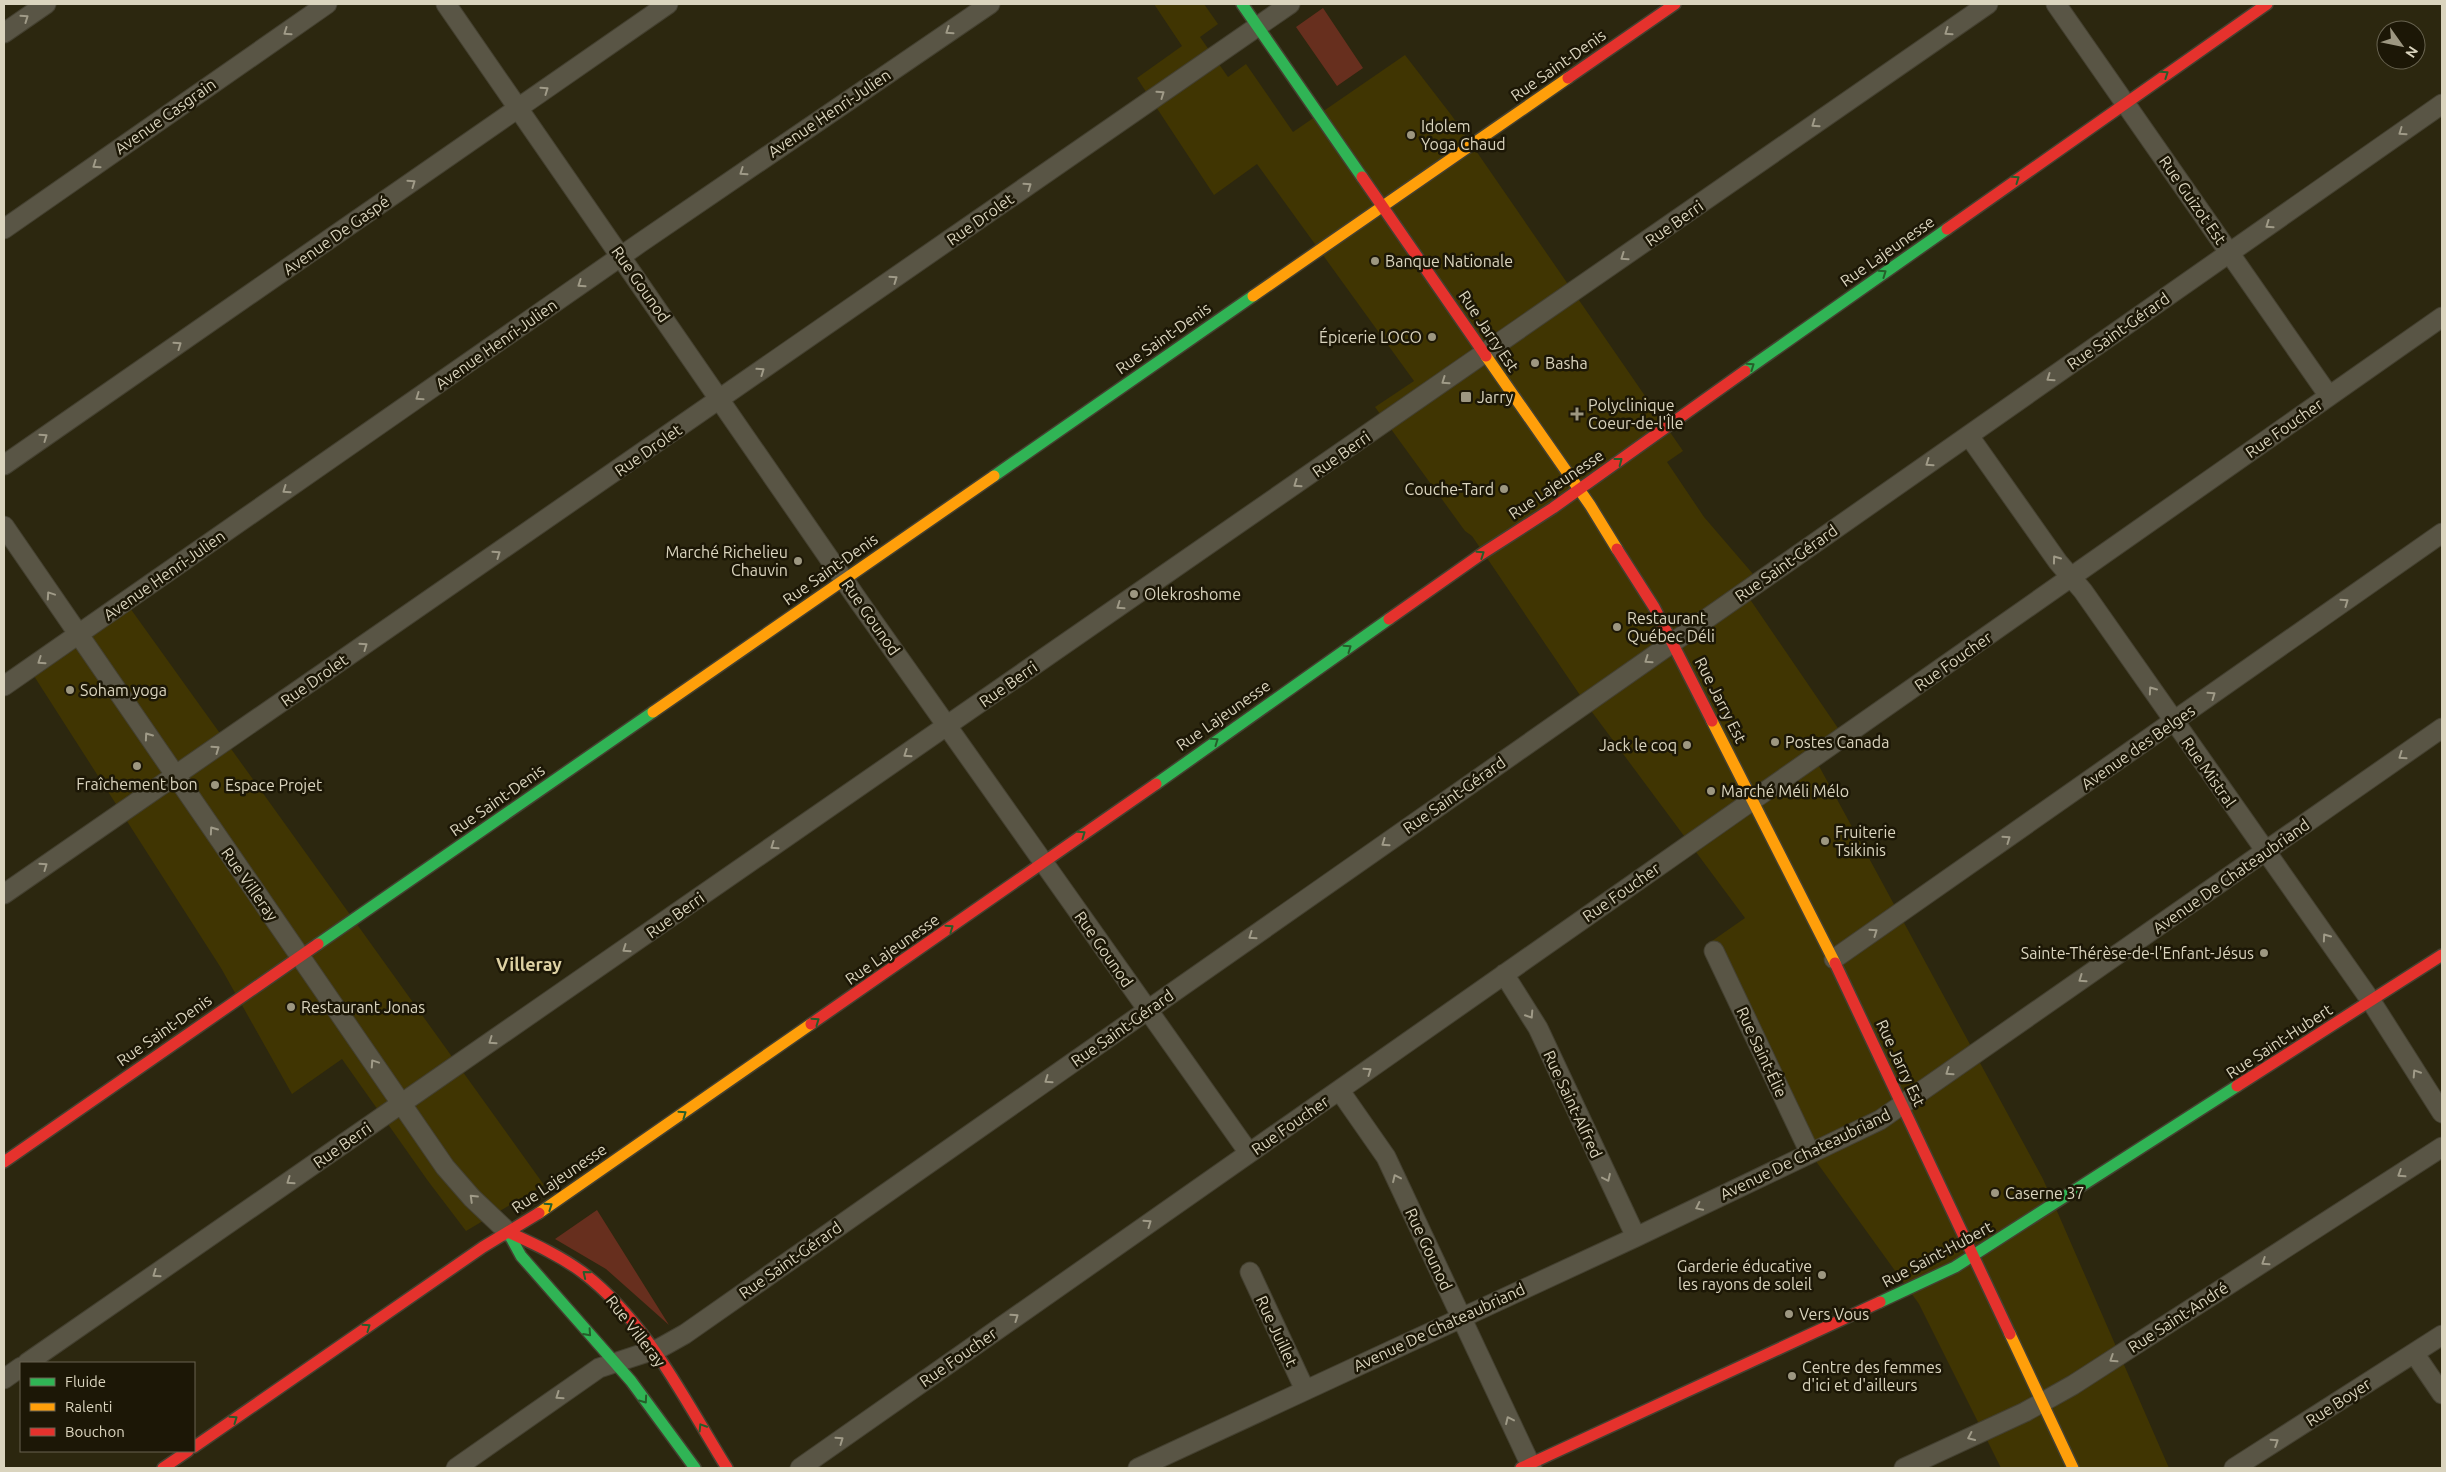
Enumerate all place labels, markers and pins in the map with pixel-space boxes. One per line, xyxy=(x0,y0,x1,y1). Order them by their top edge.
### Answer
place label: Idolem Yoga Chaud xyxy=(1421,117,1506,153)
marker: Idolem Yoga Chaud xyxy=(1405,129,1417,141)
place label: Banque Nationale xyxy=(1385,252,1513,270)
marker: Banque Nationale xyxy=(1369,255,1381,267)
place label: Épicerie LOCO xyxy=(1319,326,1422,346)
marker: Épicerie LOCO xyxy=(1426,331,1438,343)
place label: Basha xyxy=(1545,354,1588,372)
marker: Basha xyxy=(1529,357,1541,369)
place label: Jarry xyxy=(1477,388,1514,406)
marker: Jarry xyxy=(1459,390,1473,404)
place label: Polyclinique Coeur-de-l'Île xyxy=(1588,396,1684,432)
marker: Polyclinique Coeur-de-l'Île xyxy=(1570,407,1584,421)
place label: Couche-Tard xyxy=(1404,480,1494,498)
marker: Couche-Tard xyxy=(1498,483,1510,495)
place label: Marché Richelieu Chauvin xyxy=(665,543,788,579)
marker: Marché Richelieu Chauvin xyxy=(792,555,804,567)
place label: Olekroshome xyxy=(1144,585,1241,603)
marker: Olekroshome xyxy=(1128,588,1140,600)
place label: Restaurant Québec Déli xyxy=(1627,609,1715,645)
marker: Restaurant Québec Déli xyxy=(1611,621,1623,633)
place label: Soham yoga xyxy=(80,681,167,699)
marker: Soham yoga xyxy=(64,684,76,696)
place label: Postes Canada xyxy=(1785,733,1889,751)
place label: Jack le coq xyxy=(1599,736,1677,754)
marker: Postes Canada xyxy=(1769,736,1781,748)
marker: Jack le coq xyxy=(1681,739,1693,751)
marker: Fraîchement bon xyxy=(131,760,143,772)
place label: Fraîchement bon xyxy=(76,775,198,793)
place label: Espace Projet xyxy=(225,776,323,794)
marker: Espace Projet xyxy=(209,779,221,791)
place label: Marché Méli Mélo xyxy=(1721,782,1849,800)
marker: Marché Méli Mélo xyxy=(1705,785,1717,797)
place label: Fruiterie Tsikinis xyxy=(1835,823,1896,859)
marker: Fruiterie Tsikinis xyxy=(1819,835,1831,847)
place label: Sainte-Thérèse-de-l'Enfant-Jésus xyxy=(2021,944,2254,962)
marker: Sainte-Thérèse-de-l'Enfant-Jésus xyxy=(2258,947,2270,959)
place label: Restaurant Jonas xyxy=(301,998,425,1016)
marker: Restaurant Jonas xyxy=(285,1001,297,1013)
place label: Caserne 37 xyxy=(2005,1184,2085,1202)
marker: Caserne 37 xyxy=(1989,1187,2001,1199)
place label: Garderie éducative les rayons de soleil xyxy=(1677,1257,1812,1293)
marker: Garderie éducative les rayons de soleil xyxy=(1816,1269,1828,1281)
place label: Vers Vous xyxy=(1799,1305,1869,1323)
marker: Vers Vous xyxy=(1783,1308,1795,1320)
place label: Centre des femmes d'ici et d'ailleurs xyxy=(1802,1358,1942,1394)
marker: Centre des femmes d'ici et d'ailleurs xyxy=(1786,1370,1798,1382)

